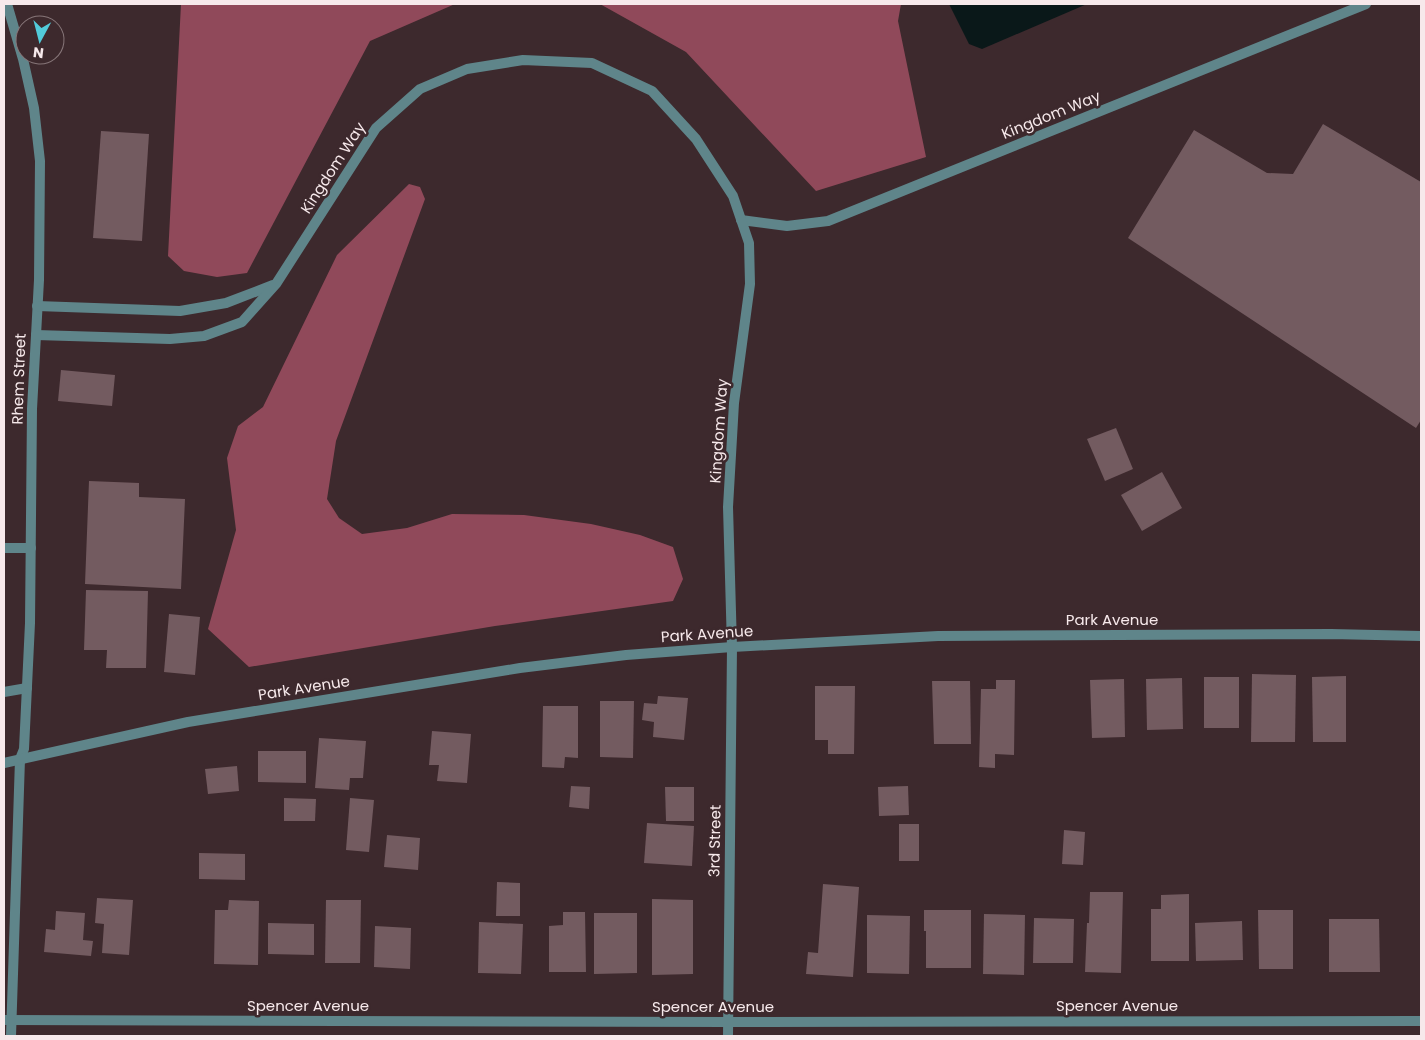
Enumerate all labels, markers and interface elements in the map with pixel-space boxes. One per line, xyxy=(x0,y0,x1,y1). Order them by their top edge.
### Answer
north arrow xyxy=(15,15,65,65)
text: N xyxy=(32,42,45,63)
street label: Kingdom Way xyxy=(998,85,1104,144)
street label: Kingdom Way xyxy=(295,118,370,217)
street label: Rhem Street xyxy=(6,333,31,425)
street label: Kingdom Way xyxy=(704,377,733,484)
street label: Park Avenue xyxy=(1066,609,1158,630)
street label: Park Avenue xyxy=(660,620,754,647)
street label: Park Avenue xyxy=(257,670,351,705)
street label: 3rd Street xyxy=(703,805,726,877)
street label: Spencer Avenue xyxy=(247,995,369,1016)
street label: Spencer Avenue xyxy=(1056,995,1178,1016)
street label: Spencer Avenue xyxy=(652,996,774,1017)

